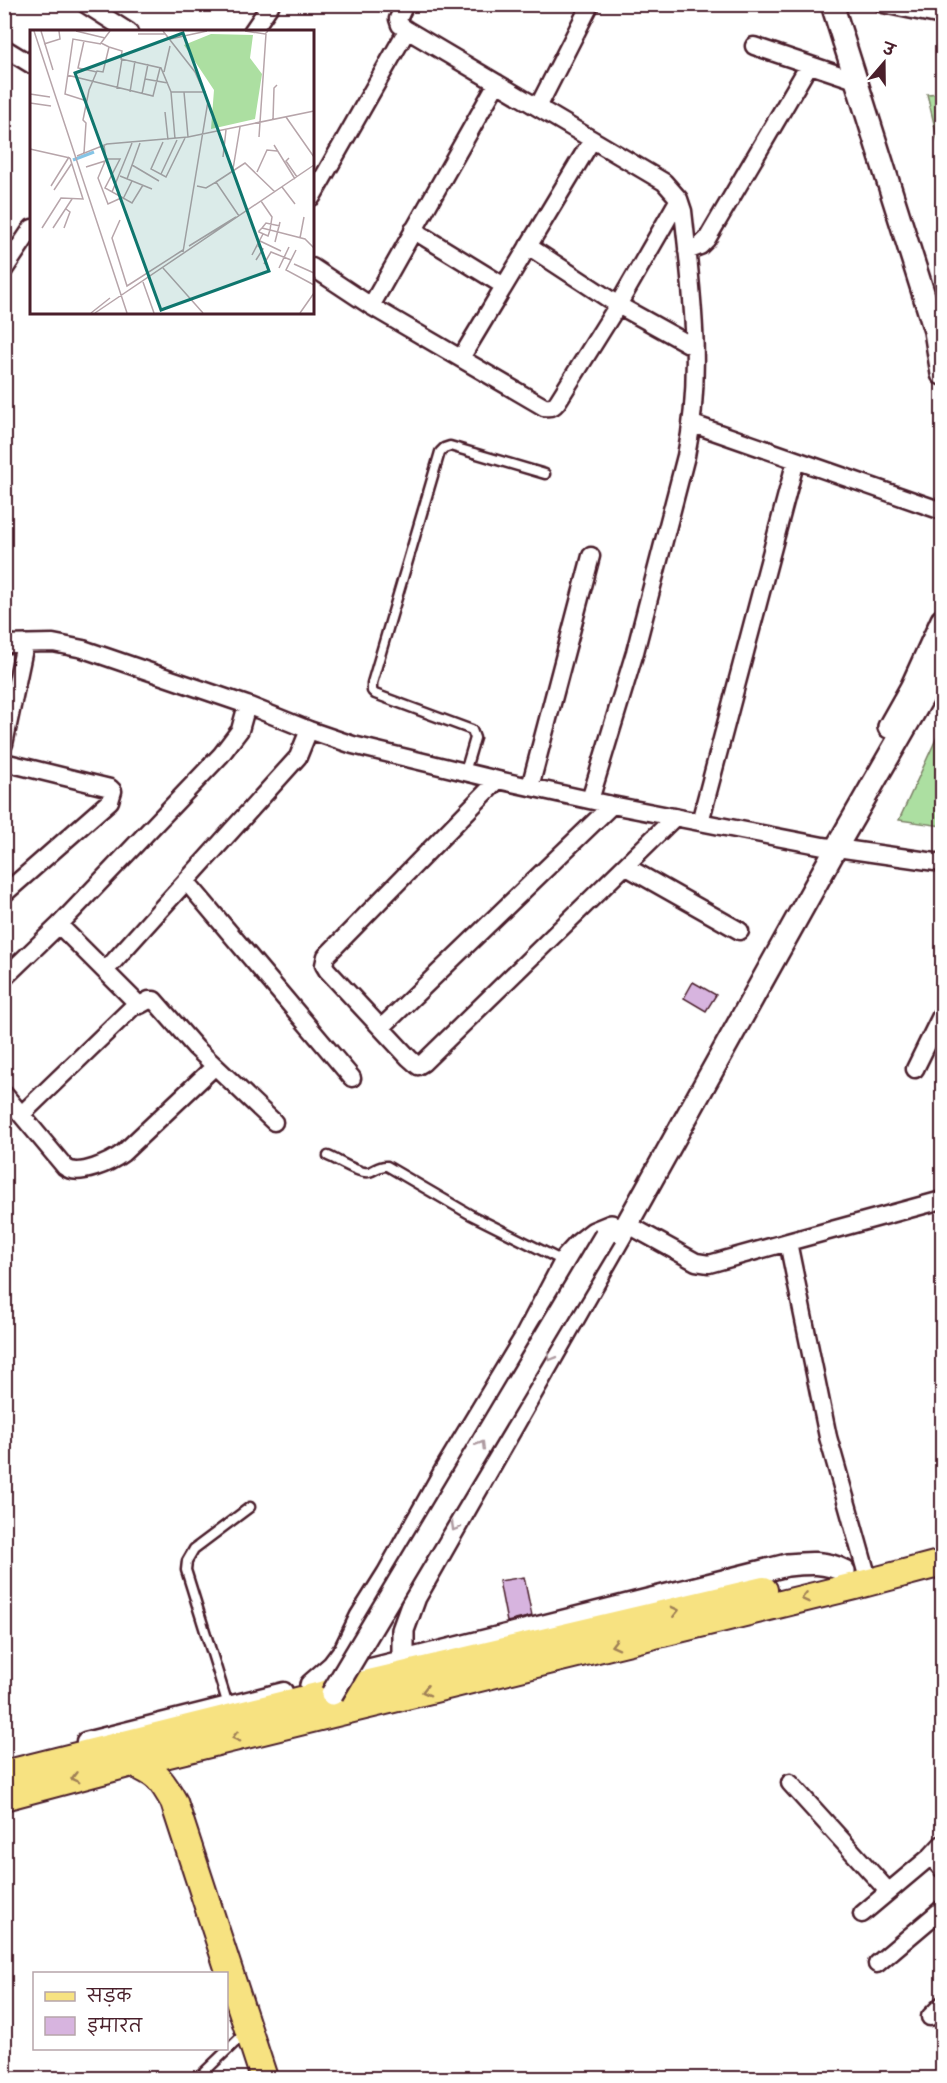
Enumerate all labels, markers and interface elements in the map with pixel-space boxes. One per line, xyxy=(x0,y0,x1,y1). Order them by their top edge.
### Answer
inset map xyxy=(30,30,314,314)
north arrow xyxy=(854,33,914,93)
text: उ xyxy=(879,37,899,61)
one-way arrow xyxy=(547,1351,558,1361)
one-way arrow xyxy=(473,1441,485,1451)
one-way arrow xyxy=(451,1520,462,1531)
one-way arrow xyxy=(800,1591,810,1604)
one-way arrow xyxy=(670,1606,680,1619)
one-way arrow xyxy=(610,1637,620,1650)
one-way arrow xyxy=(421,1683,431,1696)
one-way arrow xyxy=(231,1730,241,1743)
one-way arrow xyxy=(71,1770,81,1783)
legend xyxy=(33,1972,228,2050)
text: सड़क xyxy=(86,1984,132,2007)
text: इमारत xyxy=(87,2014,143,2037)

